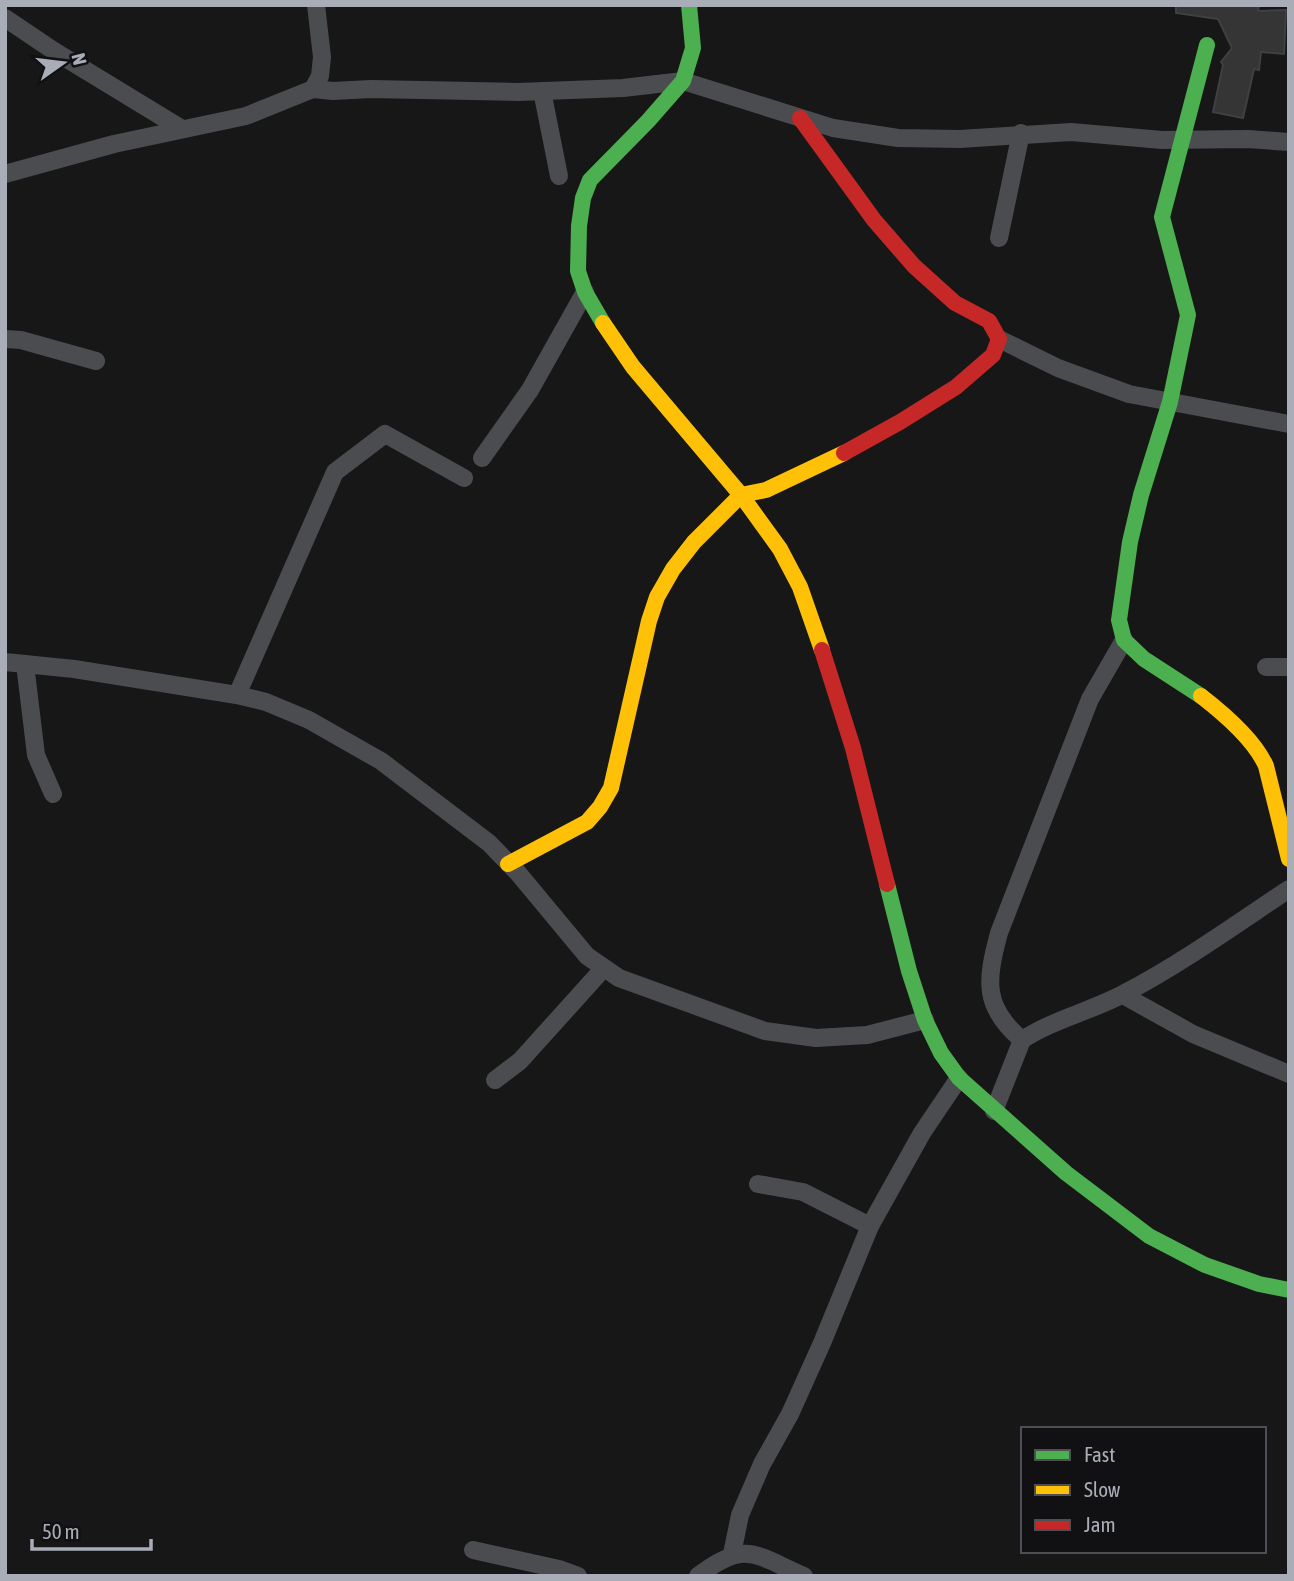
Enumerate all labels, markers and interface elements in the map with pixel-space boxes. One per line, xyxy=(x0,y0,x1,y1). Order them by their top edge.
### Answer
north arrow xyxy=(28,28,98,98)
text: N xyxy=(67,51,92,67)
legend xyxy=(1021,1427,1266,1553)
text: Fast xyxy=(1084,1442,1115,1466)
text: Slow xyxy=(1084,1477,1121,1501)
scale bar xyxy=(32,1508,150,1552)
text: Jam xyxy=(1084,1512,1116,1536)
text: 50 m xyxy=(42,1519,80,1543)

